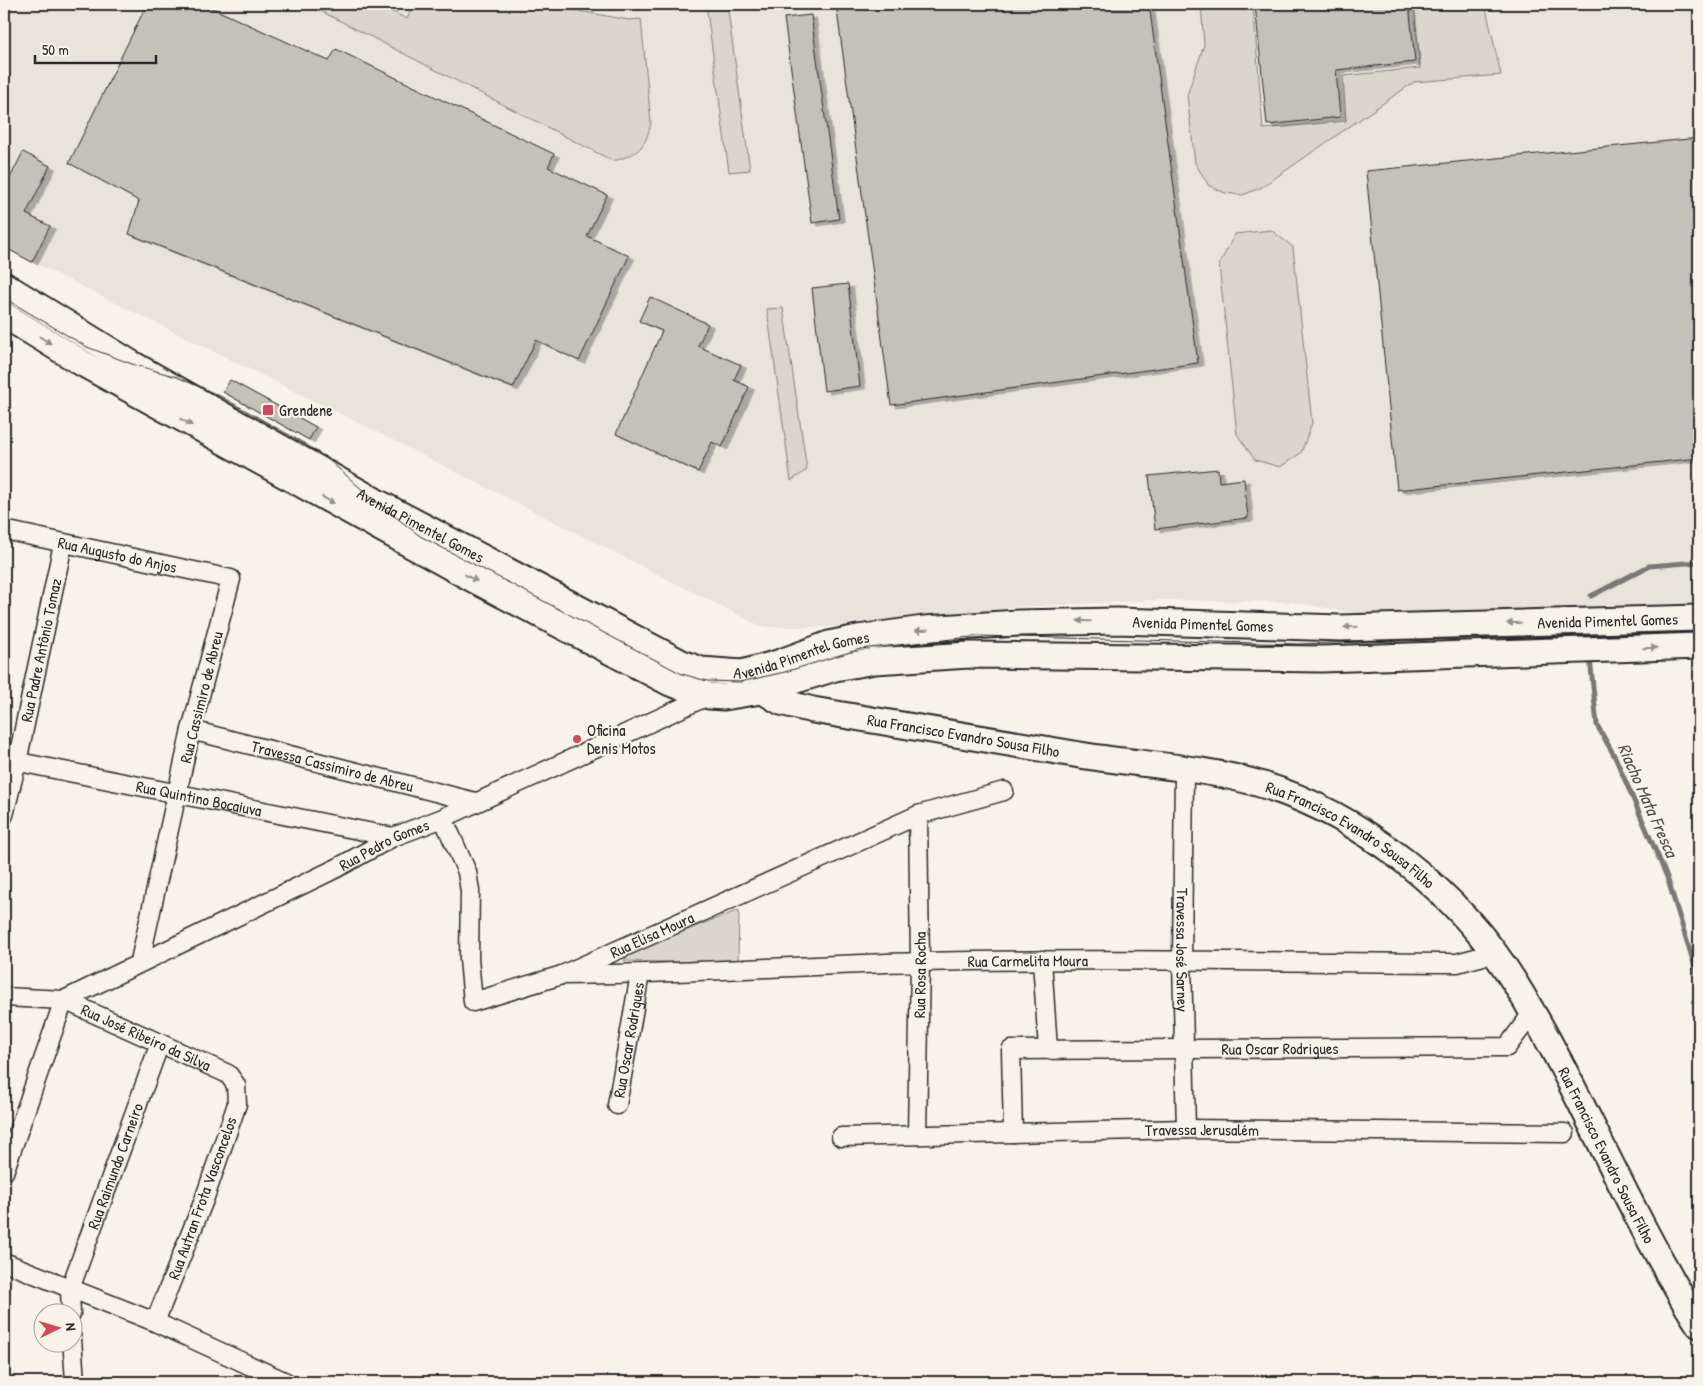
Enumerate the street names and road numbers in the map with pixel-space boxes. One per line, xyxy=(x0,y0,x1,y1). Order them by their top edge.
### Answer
street label: Avenida Pimentel Gomes xyxy=(353,482,488,568)
street label: Rua Augusto do Anjos xyxy=(56,531,179,578)
street label: Rua Padre Antônio Tomaz xyxy=(15,576,66,724)
street label: Avenida Pimentel Gomes xyxy=(1537,608,1678,633)
street label: Avenida Pimentel Gomes xyxy=(1132,610,1274,637)
street label: Avenida Pimentel Gomes xyxy=(733,626,871,684)
street label: Rua Cassimiro de Abreu xyxy=(174,628,228,765)
street label: Rua Francisco Evandro Sousa Filho xyxy=(866,708,1062,762)
street label: Travessa Cassimiro de Abreu xyxy=(249,735,417,797)
street label: Rua Quintino Bocaiuva xyxy=(134,775,264,821)
street label: Rua Francisco Evandro Sousa Filho xyxy=(1263,776,1440,893)
street label: Rua Pedro Gomes xyxy=(335,813,432,876)
street label: Travessa José Sarney xyxy=(1171,888,1194,1012)
street label: Rua Elisa Moura xyxy=(606,906,697,963)
street label: Rua Rosa Rocha xyxy=(908,932,931,1018)
street label: Rua Carmelita Moura xyxy=(967,949,1088,972)
street label: Rua Oscar Rodrigues xyxy=(607,981,649,1099)
street label: Rua José Ribeiro da Silva xyxy=(78,998,214,1076)
street label: Rua Oscar Rodrigues xyxy=(1221,1037,1338,1060)
street label: Rua Francisco Evandro Sousa Filho xyxy=(1553,1063,1661,1248)
street label: Rua Raimundo Carneiro xyxy=(82,1099,148,1232)
street label: Rua Autran Frota Vasconcelos xyxy=(162,1114,242,1282)
street label: Travessa Jerusalém xyxy=(1145,1118,1259,1141)

